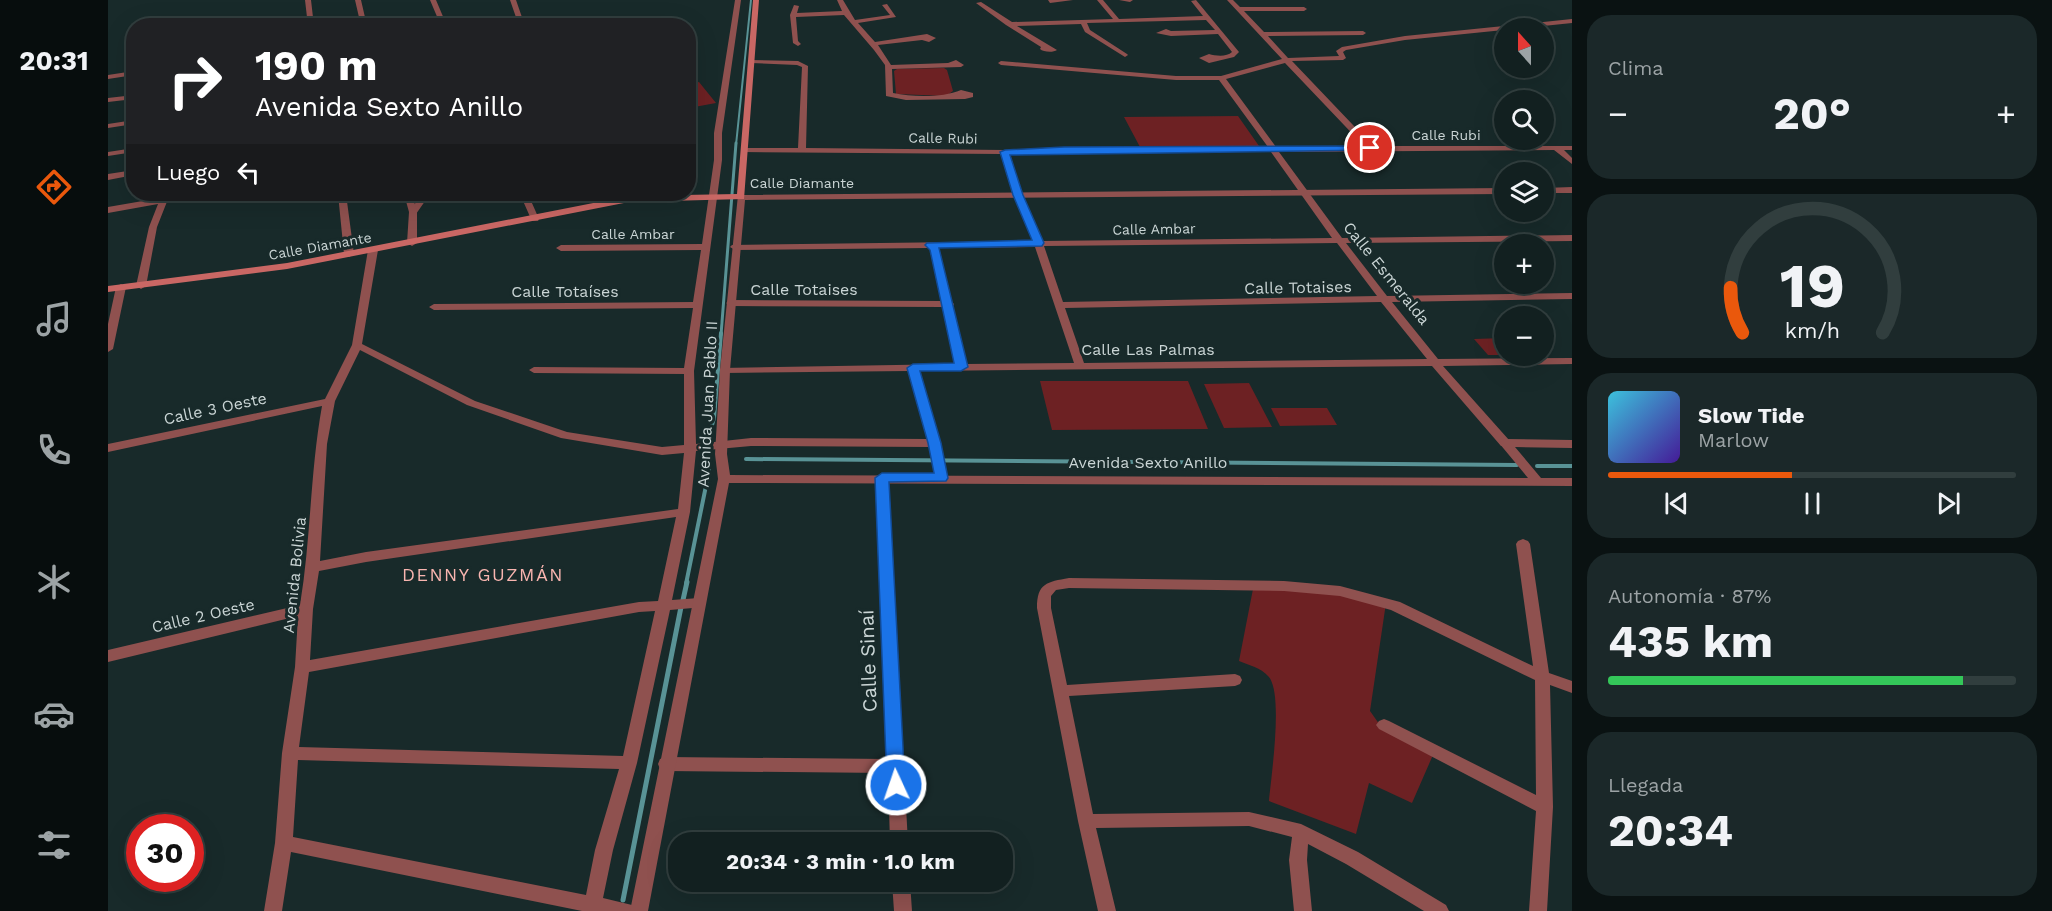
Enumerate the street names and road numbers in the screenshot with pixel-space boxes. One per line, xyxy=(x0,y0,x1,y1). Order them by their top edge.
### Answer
street label: Calle Rubi xyxy=(1411,127,1481,143)
street label: Calle Rubi xyxy=(908,129,978,147)
street label: Calle Diamante xyxy=(750,175,854,191)
street label: Calle Esmeralda xyxy=(1339,218,1434,329)
street label: Calle Ambar xyxy=(1112,220,1196,238)
street label: Calle Ambar xyxy=(591,226,675,242)
street label: Calle Diamante xyxy=(267,229,373,263)
street label: Calle Totaises xyxy=(1244,277,1352,298)
street label: Calle Totaises xyxy=(750,280,858,299)
street label: Calle Totaíses xyxy=(511,282,619,301)
street label: Avenida Juan Pablo II xyxy=(694,320,721,488)
street label: Calle Las Palmas xyxy=(1081,340,1215,359)
street label: Calle 3 Oeste xyxy=(162,388,268,429)
street label: Avenida Sexto Anillo xyxy=(1069,453,1227,472)
street label: Avenida Bolivia xyxy=(279,516,310,634)
street label: Calle 2 Oeste xyxy=(150,594,256,637)
street label: Calle Sinaí xyxy=(854,609,882,713)

